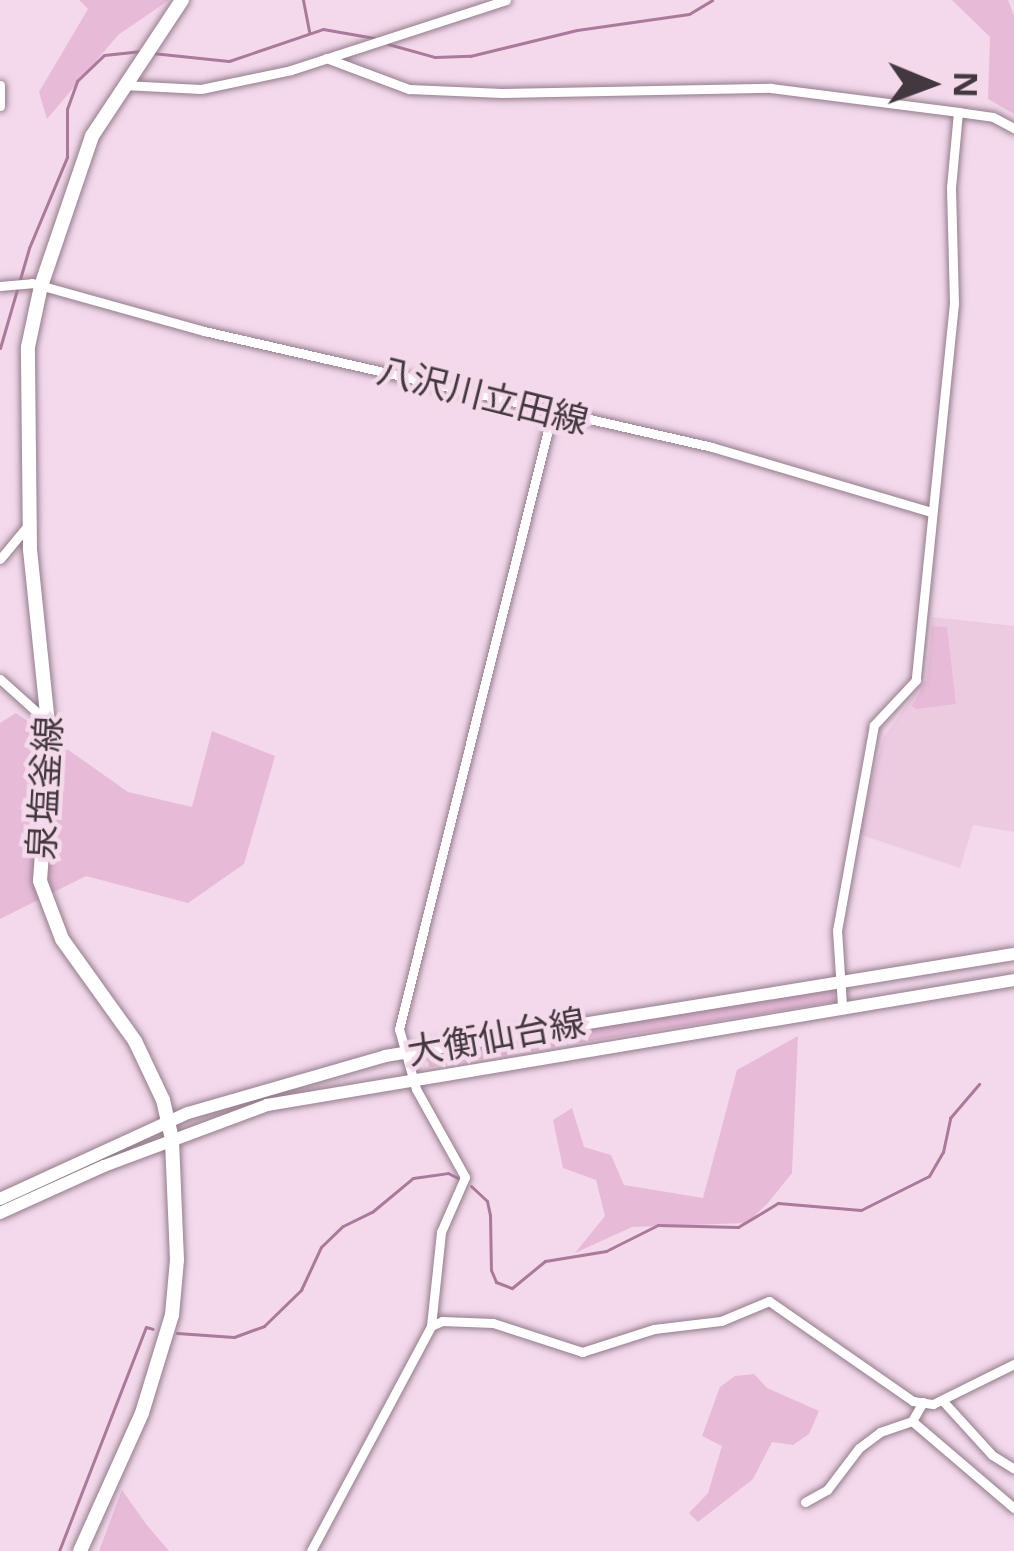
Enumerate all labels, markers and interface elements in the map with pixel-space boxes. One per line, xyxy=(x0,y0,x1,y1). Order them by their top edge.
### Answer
north arrow xyxy=(870,24,990,144)
text: N xyxy=(944,71,989,98)
street label: 八沢川立田線 xyxy=(373,348,593,442)
street label: 泉塩釜線 xyxy=(19,715,69,861)
street label: 大衡仙台線 xyxy=(404,999,588,1073)

